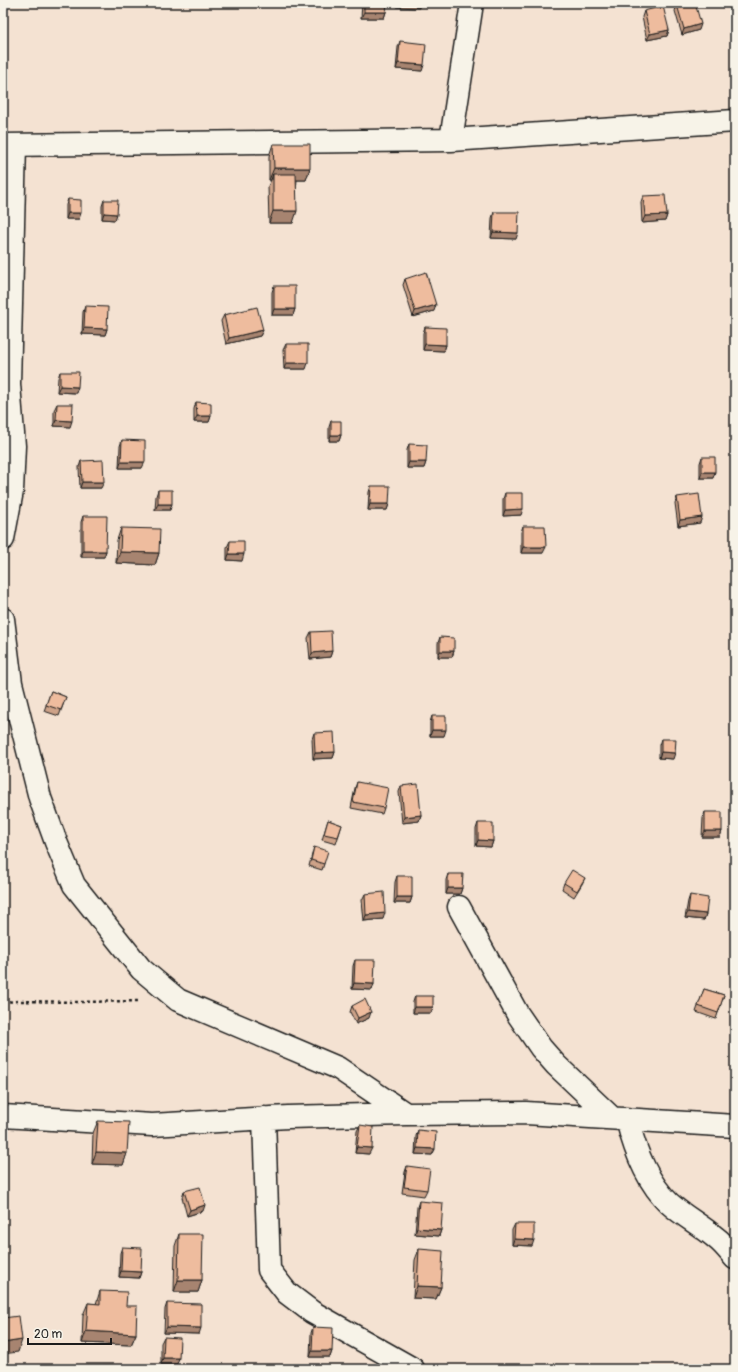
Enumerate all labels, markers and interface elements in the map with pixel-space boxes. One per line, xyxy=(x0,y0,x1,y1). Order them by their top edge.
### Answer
scale bar xyxy=(28,1320,111,1346)
text: 20 m xyxy=(34,1327,63,1342)

